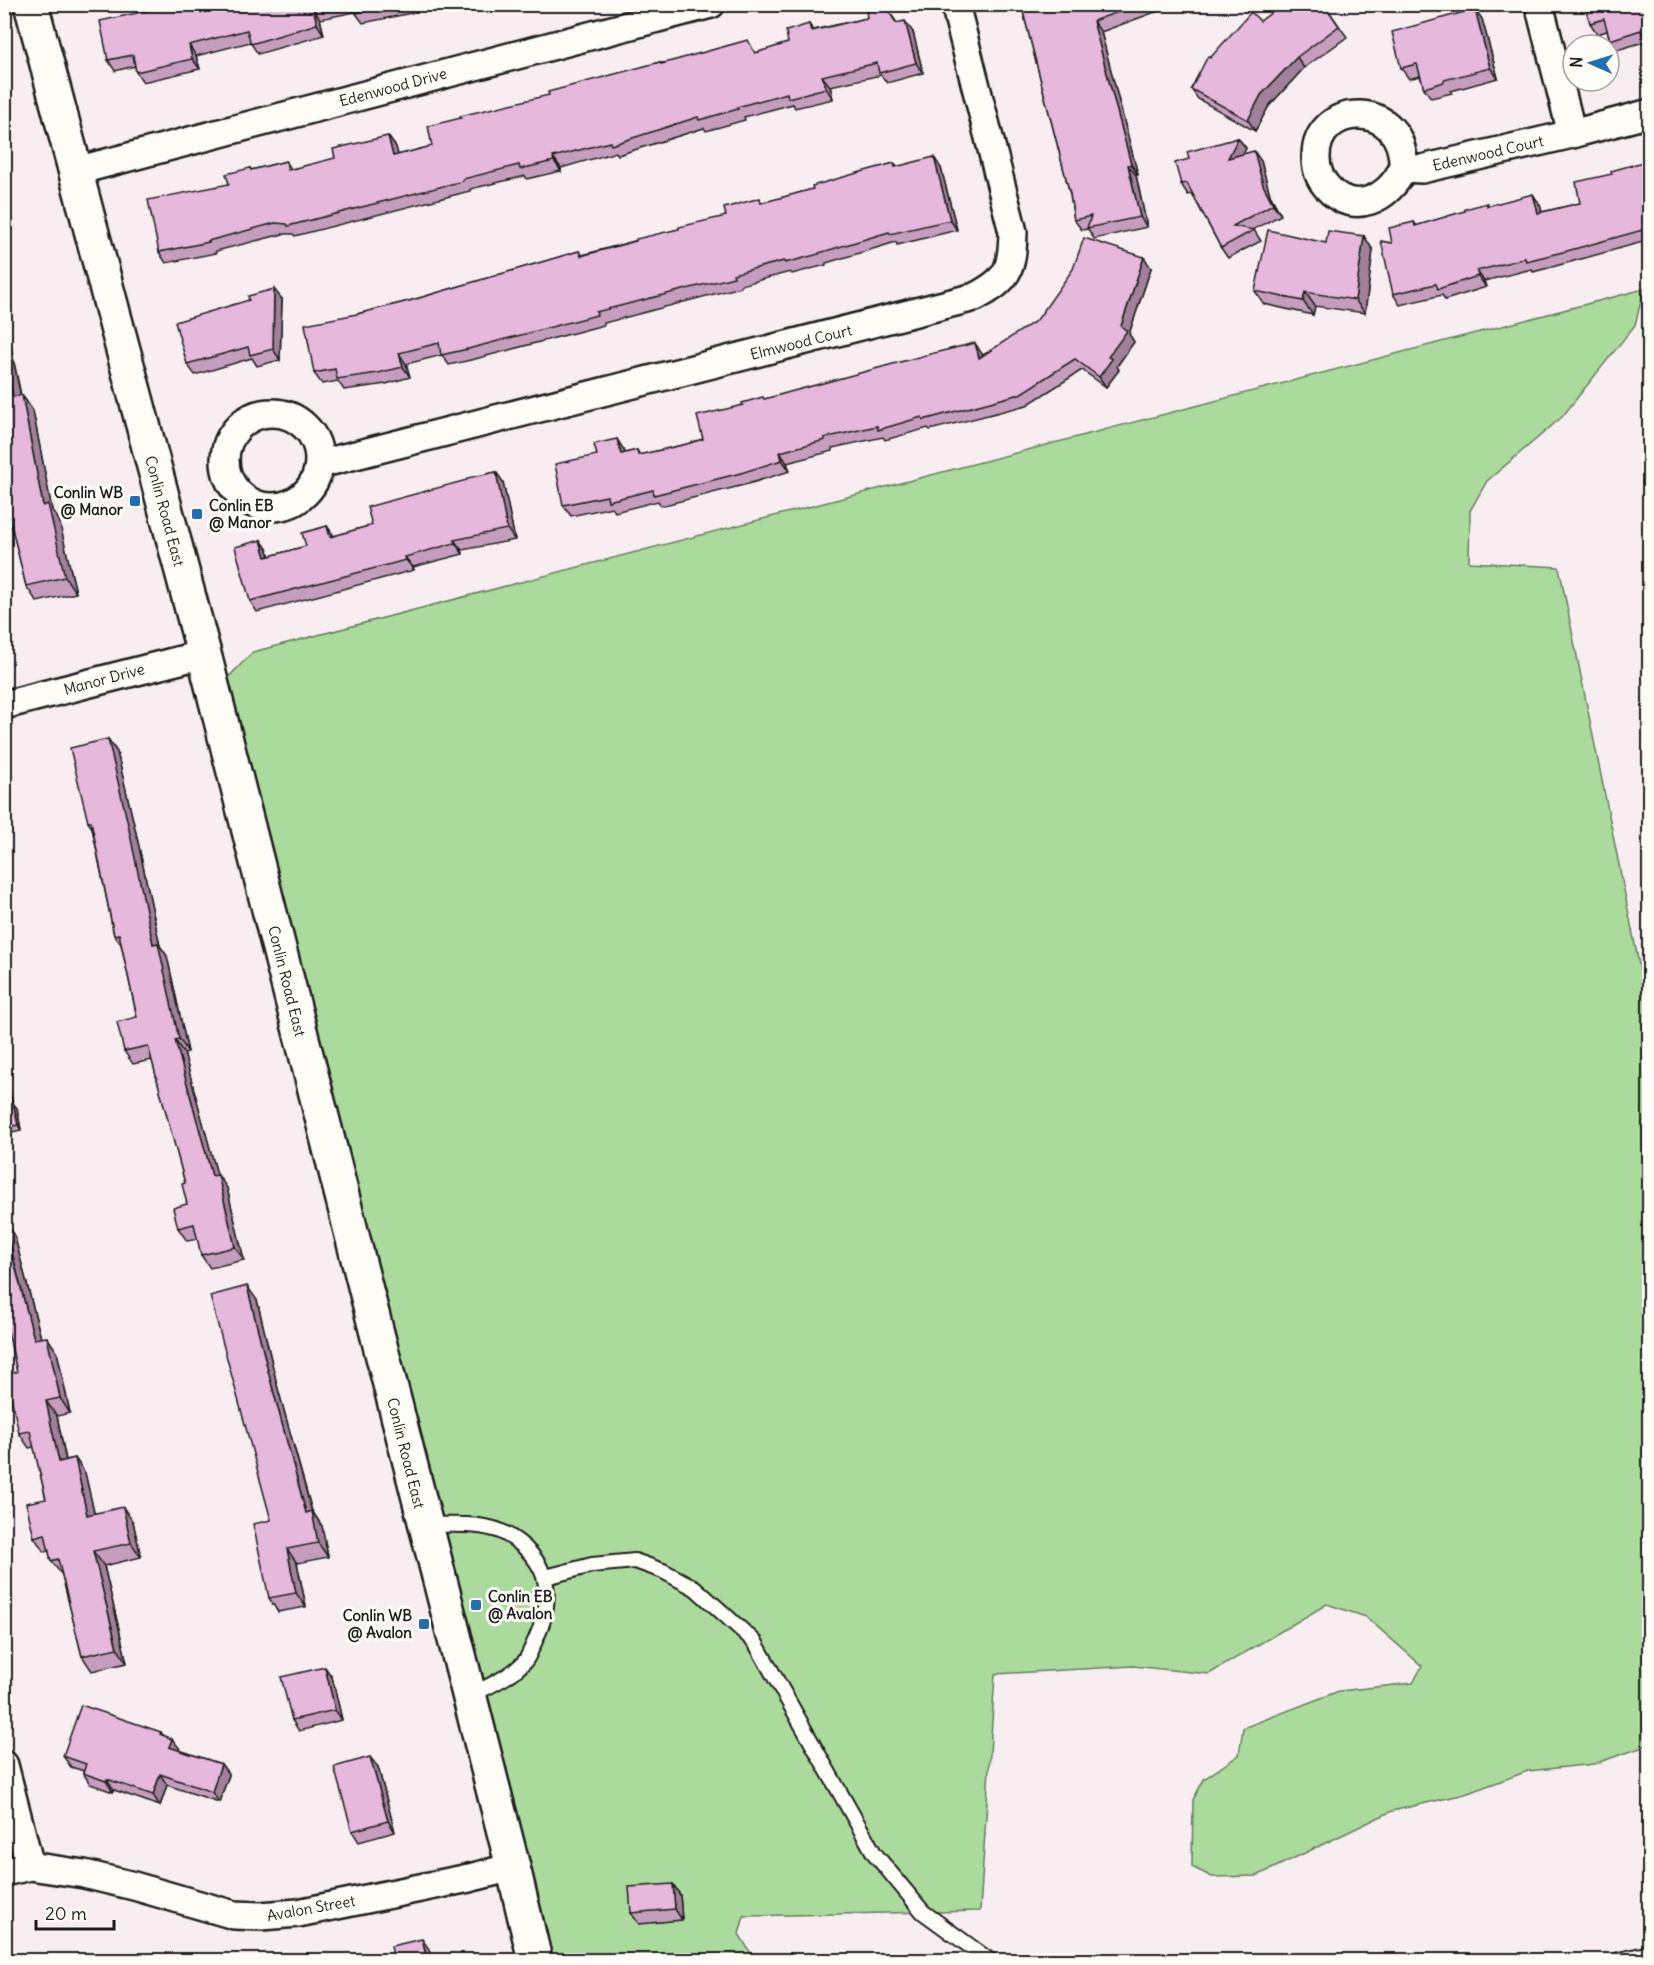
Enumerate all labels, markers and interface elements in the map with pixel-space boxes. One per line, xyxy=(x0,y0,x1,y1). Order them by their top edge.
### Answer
north arrow xyxy=(1561,33,1621,93)
text: N xyxy=(1566,56,1586,68)
street label: Edenwood Drive xyxy=(337,64,449,110)
street label: Edenwood Court xyxy=(1431,131,1545,175)
street label: Elmwood Court xyxy=(748,320,854,364)
street label: Conlin Road East xyxy=(141,454,189,568)
place label: Conlin WB @ Manor xyxy=(54,483,124,520)
marker: Conlin WB @ Manor xyxy=(128,494,142,508)
place label: Conlin EB @ Manor xyxy=(209,496,274,533)
marker: Conlin EB @ Manor xyxy=(190,507,204,521)
street label: Manor Drive xyxy=(62,659,146,699)
street label: Conlin Road East xyxy=(264,924,310,1038)
street label: Conlin Road East xyxy=(383,1396,429,1510)
place label: Conlin EB @ Avalon xyxy=(488,1587,553,1624)
marker: Conlin EB @ Avalon xyxy=(469,1598,483,1612)
place label: Conlin WB @ Avalon xyxy=(343,1606,412,1643)
marker: Conlin WB @ Avalon xyxy=(417,1617,431,1631)
street label: Avalon Street xyxy=(265,1891,357,1925)
scale bar xyxy=(36,1893,114,1931)
text: 20 m xyxy=(45,1902,87,1925)

